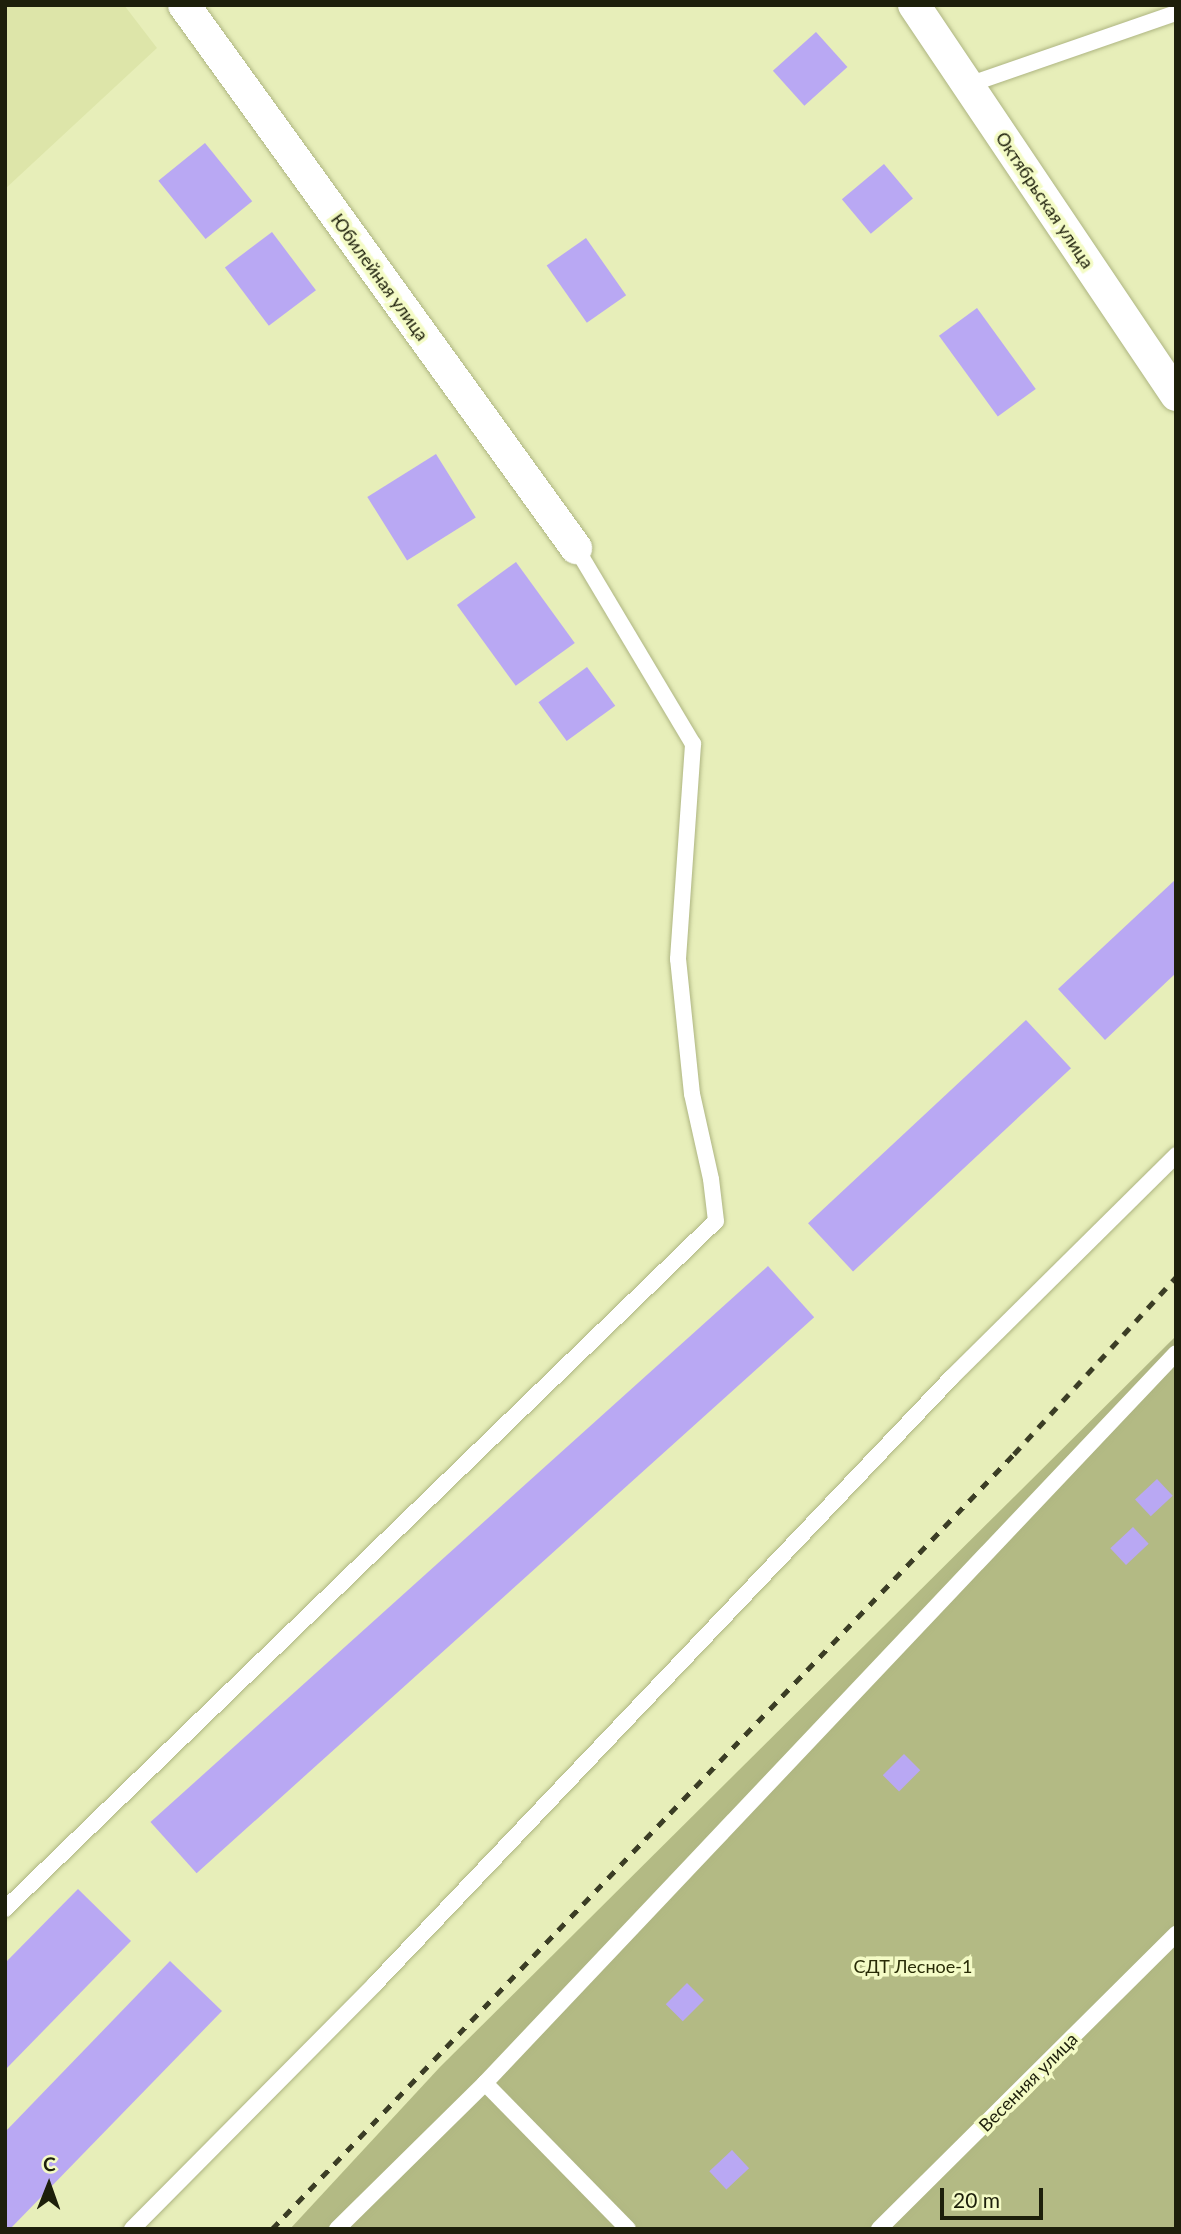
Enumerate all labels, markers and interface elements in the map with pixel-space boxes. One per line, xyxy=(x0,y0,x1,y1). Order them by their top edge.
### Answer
street label: Октябрьская улица xyxy=(991,128,1099,272)
street label: Юбилейная улица xyxy=(327,209,433,345)
park label: СДТ Лесное-1 xyxy=(854,1955,972,1977)
street label: Весенняя улица xyxy=(974,2028,1082,2136)
north arrow xyxy=(14,2150,84,2220)
text: С xyxy=(43,2152,56,2175)
scale bar xyxy=(943,2174,1046,2218)
text: 20 m xyxy=(953,2187,1000,2212)

